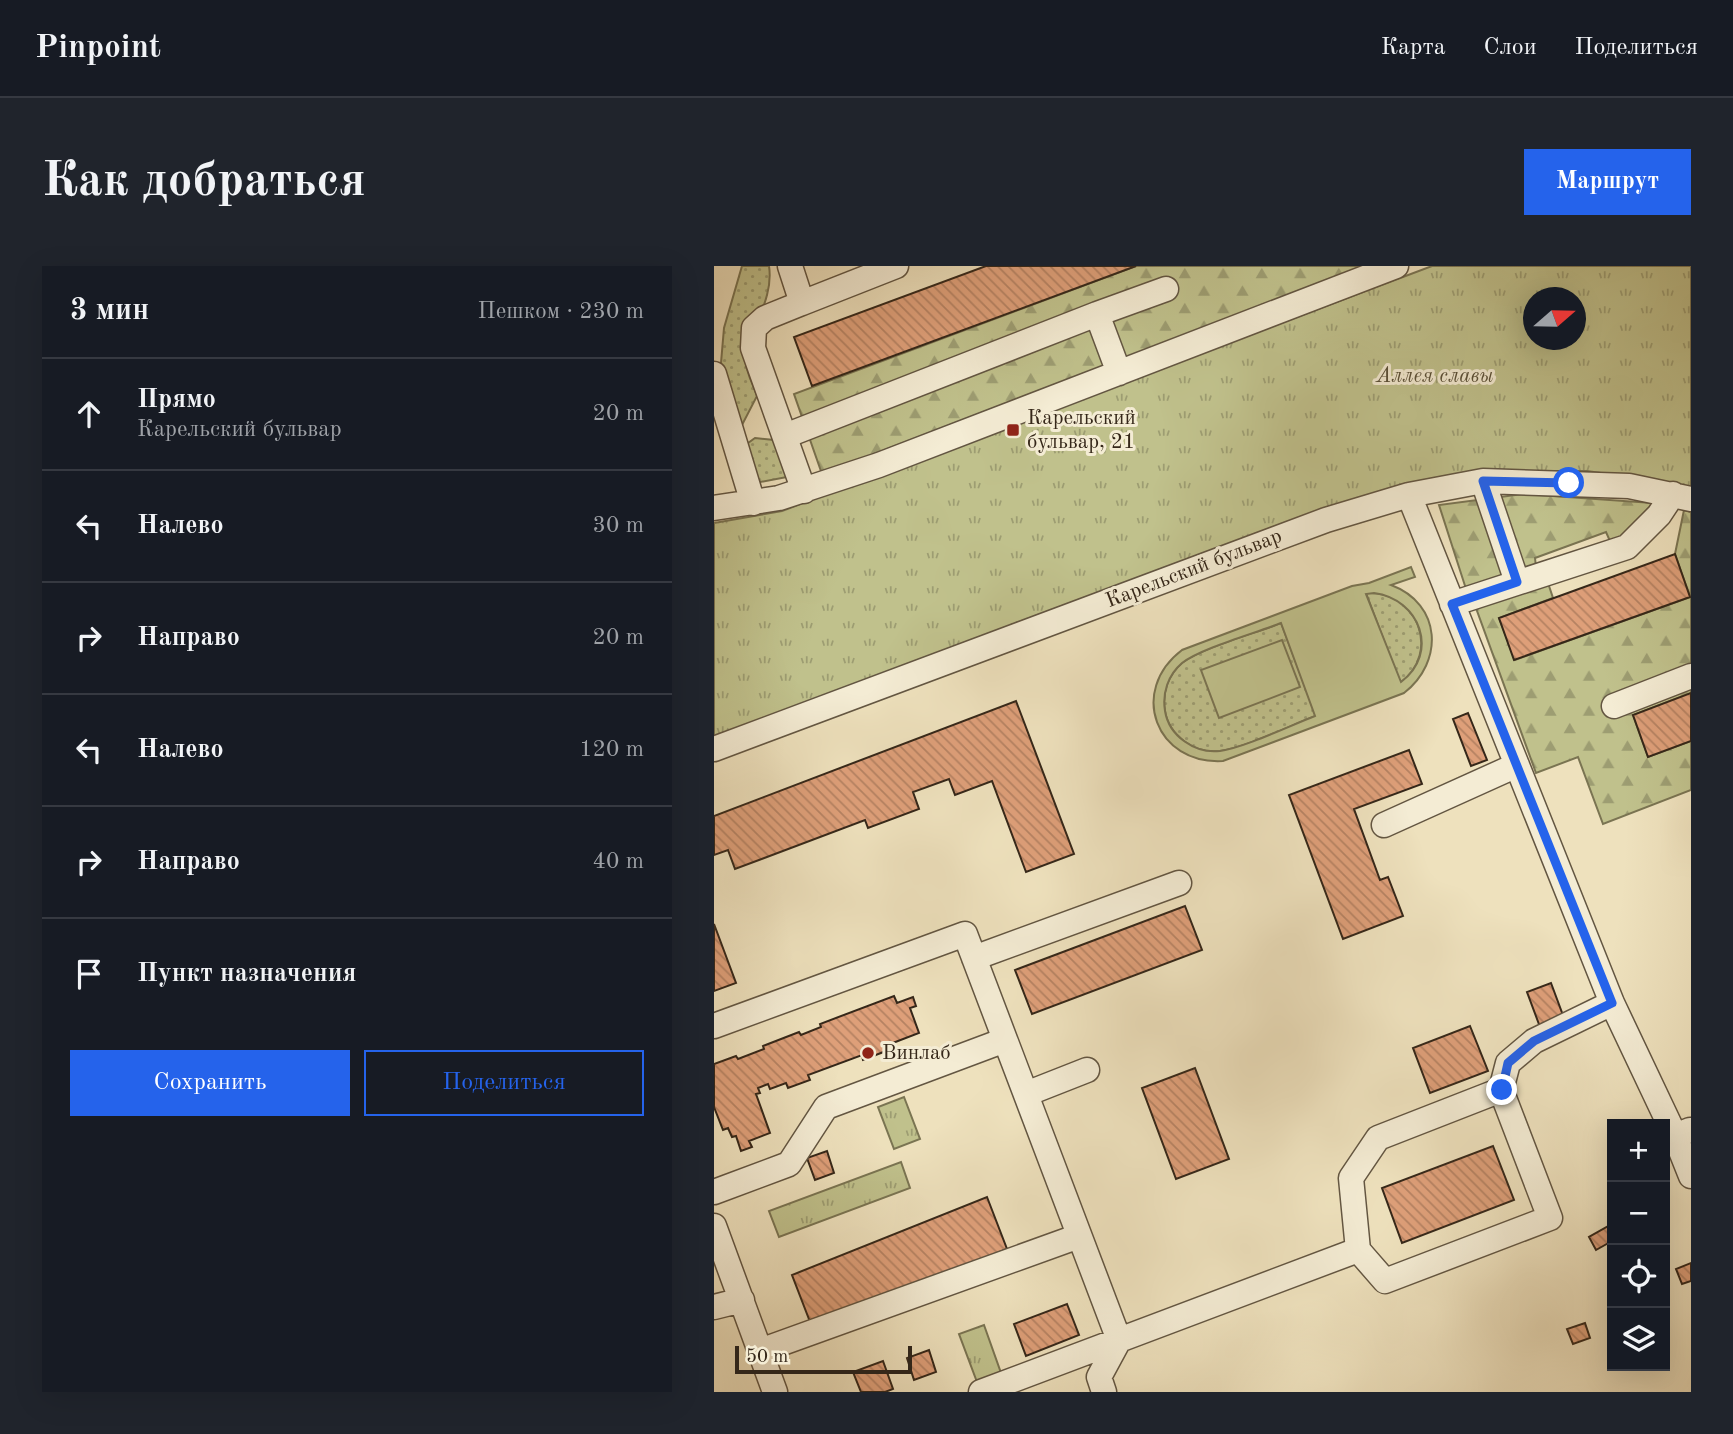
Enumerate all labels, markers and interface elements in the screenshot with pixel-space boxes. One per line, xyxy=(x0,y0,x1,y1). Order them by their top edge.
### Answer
text: Pinpoint xyxy=(35,32,161,65)
text: Карта xyxy=(1381,36,1446,60)
text: Слои xyxy=(1484,36,1537,60)
text: Поделиться xyxy=(1575,36,1698,60)
button: Маршрут xyxy=(1524,149,1691,215)
text: Как добраться xyxy=(42,158,366,207)
north arrow xyxy=(1523,287,1586,350)
text: 3 мин xyxy=(70,296,149,326)
text: Пешком · 230 m xyxy=(478,300,644,323)
park label: Аллея славы xyxy=(1375,366,1494,387)
text: Прямо xyxy=(137,387,216,413)
icon: ahead xyxy=(70,395,108,433)
text: 20 m xyxy=(593,402,644,425)
place label: Карельский бульвар, 21 xyxy=(1027,408,1136,453)
text: Карельский бульвар xyxy=(137,418,342,441)
marker: Карельский бульвар, 21 xyxy=(1005,422,1021,438)
route start xyxy=(1553,467,1584,498)
icon: left xyxy=(70,507,108,545)
text: Налево xyxy=(137,513,224,539)
text: 30 m xyxy=(593,514,644,537)
street label: Карельский бульвар xyxy=(1103,526,1285,612)
icon: right xyxy=(70,619,108,657)
text: Направо xyxy=(137,625,240,651)
text: 20 m xyxy=(593,626,644,649)
icon: left xyxy=(70,731,108,769)
text: Налево xyxy=(137,737,224,763)
text: 120 m xyxy=(579,738,644,761)
icon: right xyxy=(70,843,108,881)
text: Направо xyxy=(137,849,240,875)
text: 40 m xyxy=(593,850,644,873)
icon: arrive xyxy=(70,955,108,993)
text: Пункт назначения xyxy=(137,961,356,987)
place label: Винлаб xyxy=(882,1043,951,1064)
marker: Винлаб xyxy=(860,1045,876,1061)
button: Сохранить xyxy=(70,1050,350,1116)
button: Поделиться xyxy=(364,1050,644,1116)
route end xyxy=(1486,1074,1517,1105)
map controls xyxy=(1607,1119,1670,1371)
button: + xyxy=(1607,1119,1670,1182)
button: − xyxy=(1607,1182,1670,1245)
button: locate xyxy=(1607,1245,1670,1308)
button: layers xyxy=(1607,1308,1670,1371)
scale bar xyxy=(735,1343,912,1375)
text: 50 m xyxy=(746,1348,788,1367)

